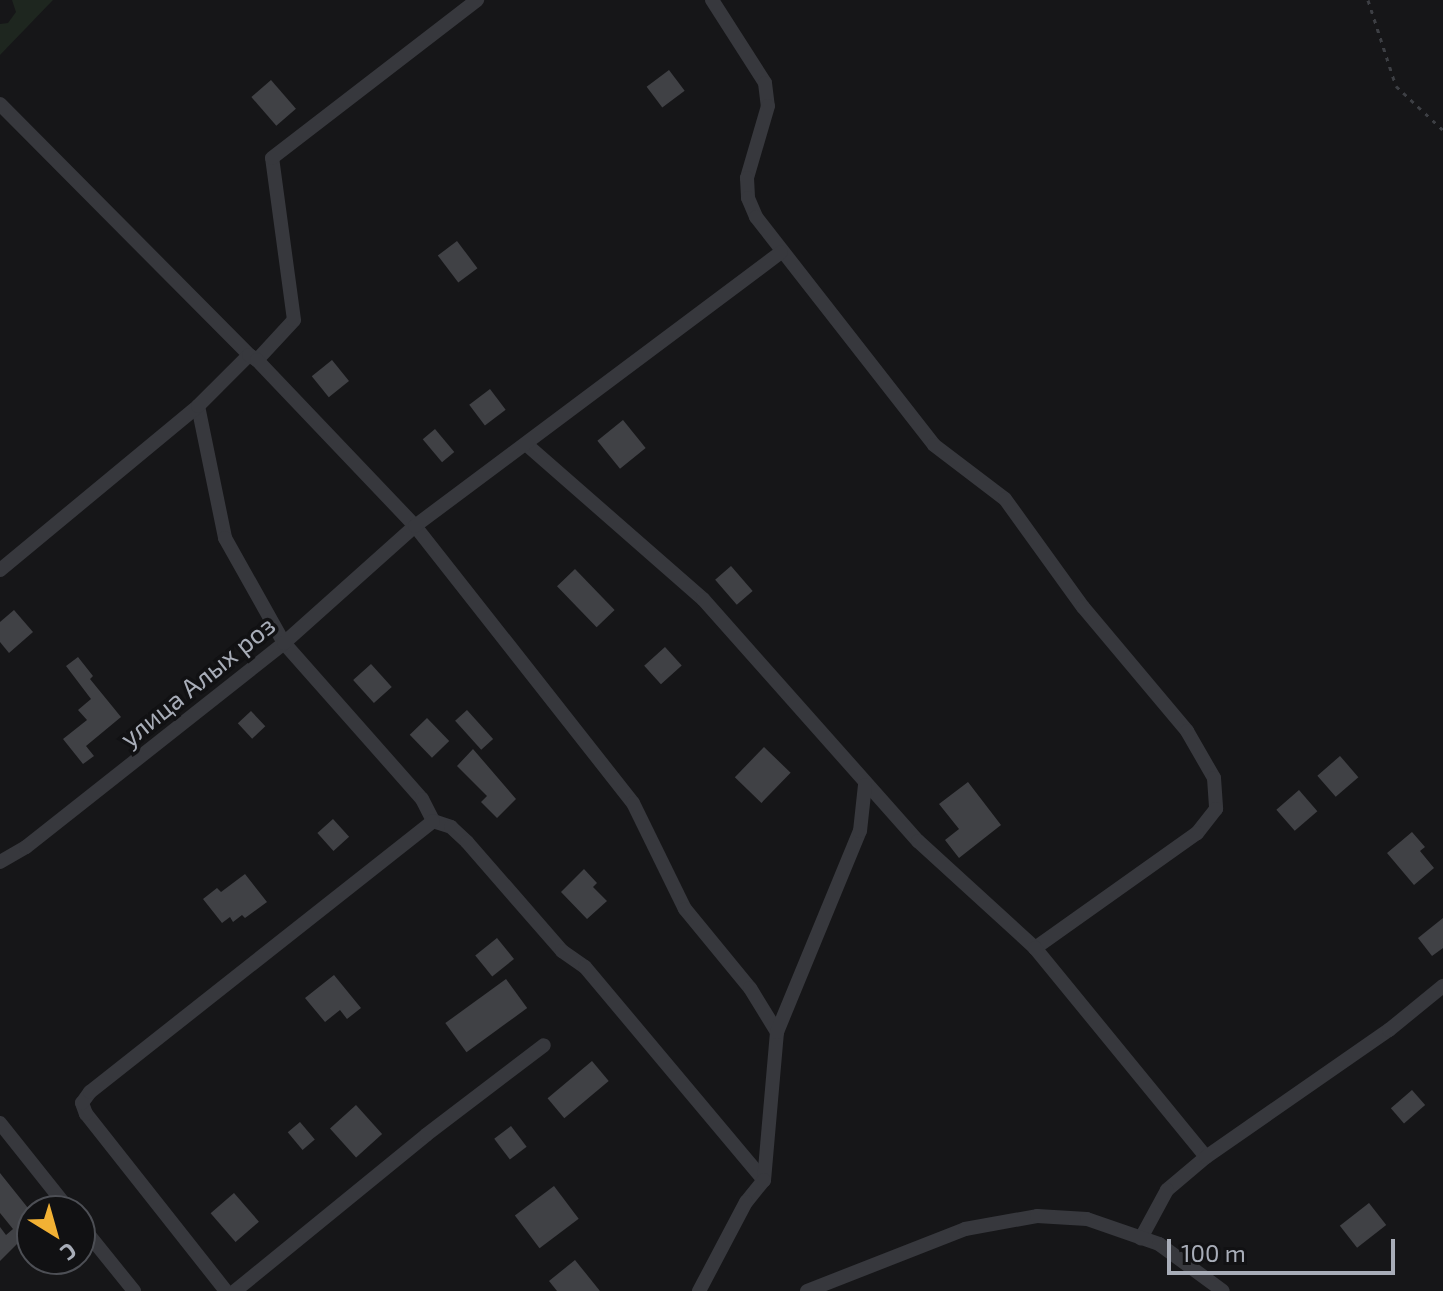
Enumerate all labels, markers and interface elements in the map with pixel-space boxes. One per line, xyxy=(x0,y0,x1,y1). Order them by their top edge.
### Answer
street label: улица Алых роз xyxy=(113,609,281,753)
north arrow xyxy=(16,1195,96,1275)
scale bar xyxy=(1171,1223,1399,1273)
text: С xyxy=(56,1238,82,1267)
text: 100 m xyxy=(1181,1238,1246,1267)

